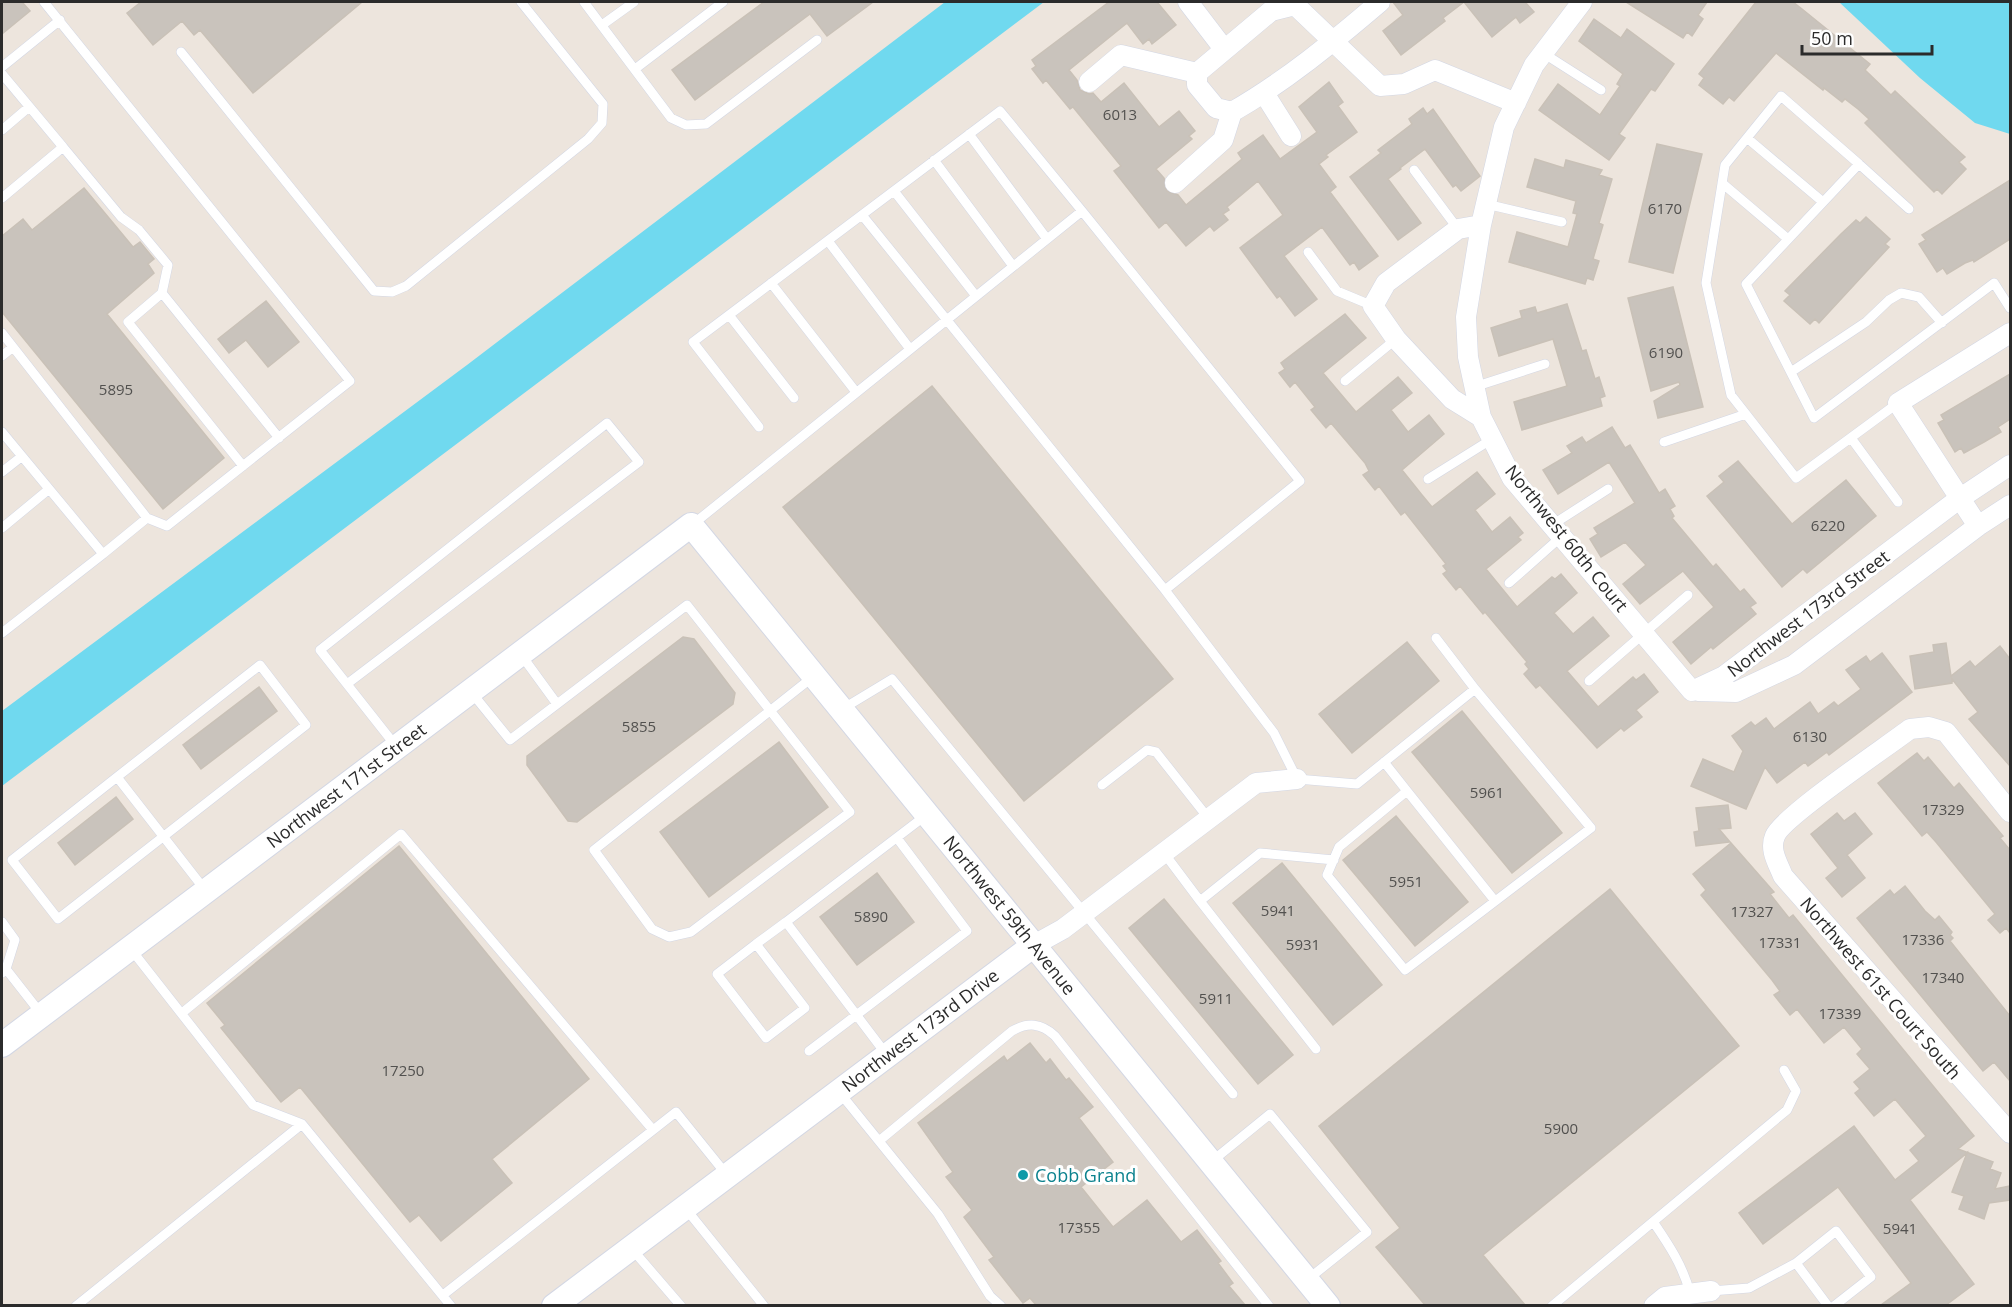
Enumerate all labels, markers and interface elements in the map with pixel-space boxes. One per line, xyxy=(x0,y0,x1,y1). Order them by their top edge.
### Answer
scale bar xyxy=(1802,18,1932,56)
text: 50 m xyxy=(1811,26,1853,50)
house number: 6013 xyxy=(1103,104,1137,124)
house number: 6170 xyxy=(1648,198,1682,218)
house number: 6190 xyxy=(1649,342,1683,362)
house number: 5895 xyxy=(99,379,133,399)
street label: Northwest 60th Court xyxy=(1500,459,1634,617)
house number: 6220 xyxy=(1811,515,1845,535)
street label: Northwest 173rd Street xyxy=(1722,544,1894,682)
house number: 5855 xyxy=(622,716,656,736)
street label: Northwest 171st Street xyxy=(261,717,431,853)
house number: 6130 xyxy=(1793,726,1827,746)
house number: 5961 xyxy=(1470,782,1504,802)
house number: 17329 xyxy=(1922,799,1964,819)
street label: Northwest 59th Avenue xyxy=(938,830,1082,1000)
house number: 5951 xyxy=(1389,871,1423,891)
street label: Northwest 61st Court South xyxy=(1795,892,1967,1084)
house number: 5941 xyxy=(1261,900,1295,920)
house number: 17327 xyxy=(1731,901,1773,921)
house number: 5890 xyxy=(854,906,888,926)
house number: 17336 xyxy=(1902,929,1944,949)
house number: 17331 xyxy=(1759,932,1801,952)
house number: 5931 xyxy=(1286,934,1320,954)
street label: Northwest 173rd Drive xyxy=(837,963,1003,1097)
house number: 17340 xyxy=(1922,967,1964,987)
house number: 5911 xyxy=(1199,988,1233,1008)
house number: 17339 xyxy=(1819,1003,1861,1023)
house number: 17250 xyxy=(382,1060,424,1080)
house number: 5900 xyxy=(1544,1118,1578,1138)
place label: Cobb Grand xyxy=(1035,1163,1136,1187)
marker: Cobb Grand xyxy=(1016,1168,1030,1182)
house number: 17355 xyxy=(1058,1217,1100,1237)
house number: 5941 xyxy=(1883,1218,1917,1238)

